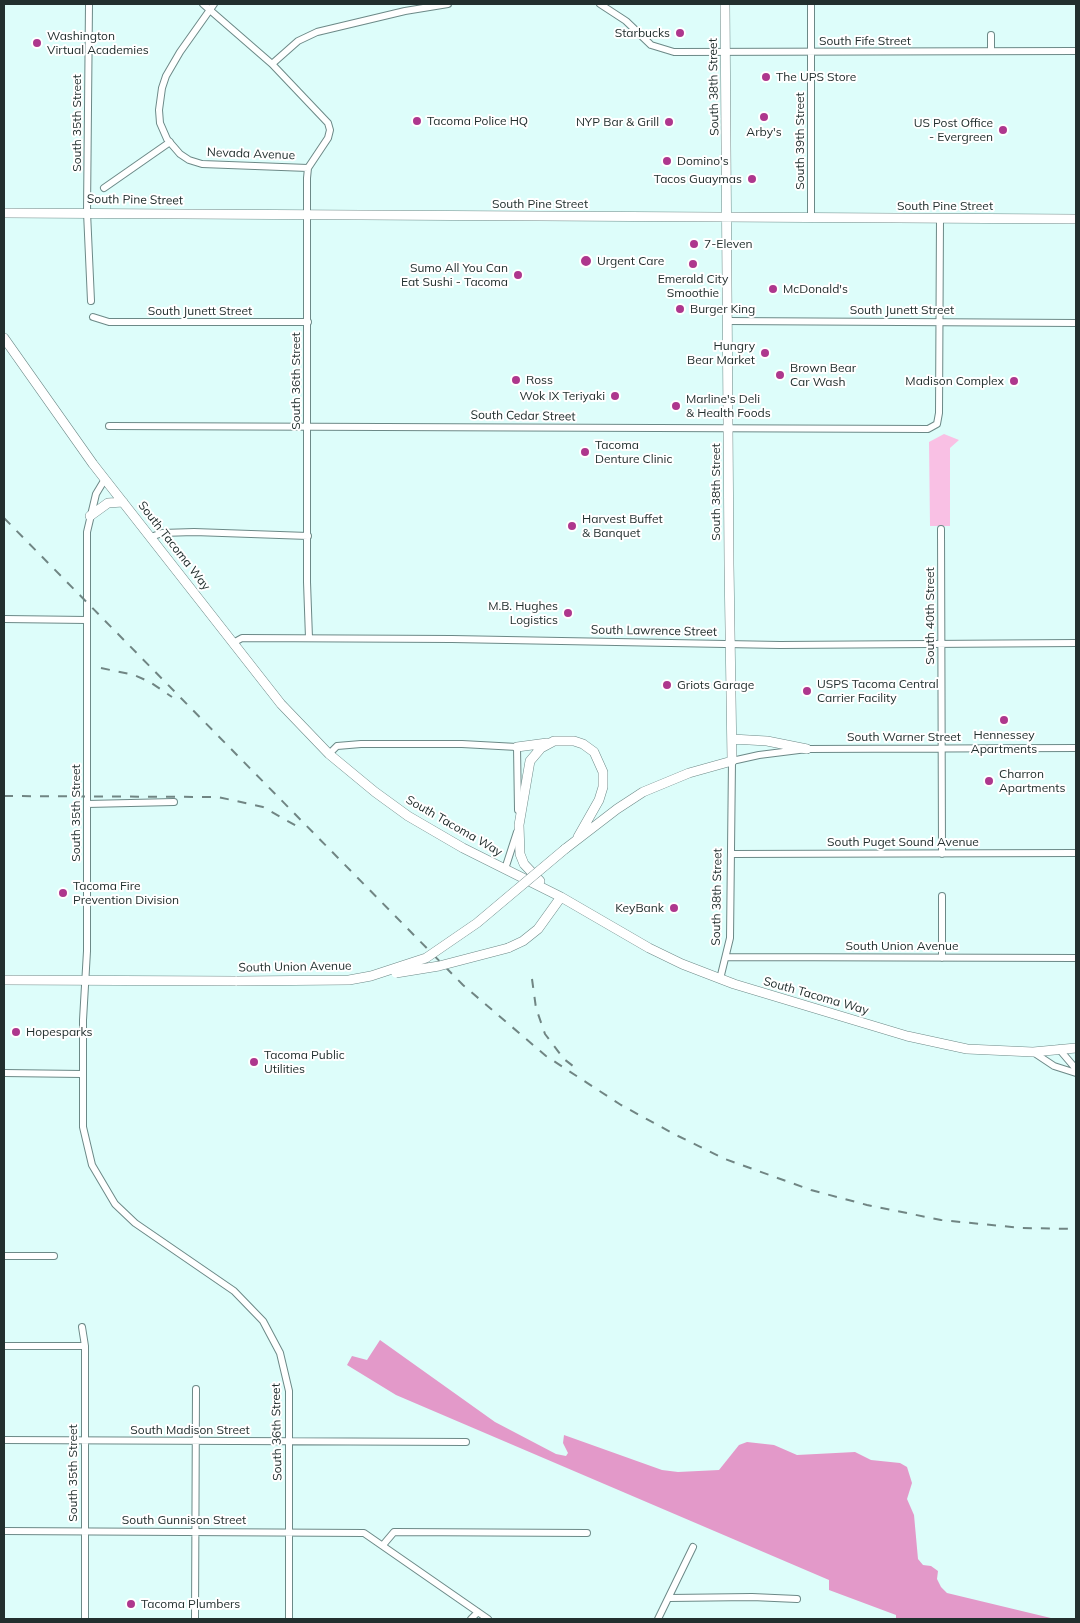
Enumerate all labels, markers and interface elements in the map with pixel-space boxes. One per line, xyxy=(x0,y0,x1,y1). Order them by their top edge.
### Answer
place label: Starbucks xyxy=(615,26,670,40)
marker: Starbucks xyxy=(674,27,686,39)
place label: Washington Virtual Academies xyxy=(47,29,149,57)
street label: South Fife Street xyxy=(819,34,911,48)
marker: Washington Virtual Academies xyxy=(31,37,43,49)
street label: South 38th Street xyxy=(706,38,722,136)
place label: The UPS Store xyxy=(776,70,856,84)
marker: The UPS Store xyxy=(760,71,772,83)
street label: South 35th Street xyxy=(70,74,84,172)
street label: South 39th Street xyxy=(793,92,807,190)
marker: Arby's xyxy=(758,111,770,123)
place label: Tacoma Police HQ xyxy=(427,114,528,128)
marker: Tacoma Police HQ xyxy=(411,115,423,127)
place label: NYP Bar & Grill xyxy=(576,115,659,129)
marker: NYP Bar & Grill xyxy=(663,116,675,128)
place label: US Post Office - Evergreen xyxy=(914,116,993,144)
marker: US Post Office - Evergreen xyxy=(997,124,1009,136)
place label: Arby's xyxy=(746,125,782,139)
street label: Nevada Avenue xyxy=(207,145,295,163)
place label: Domino's xyxy=(677,154,729,168)
marker: Domino's xyxy=(661,155,673,167)
place label: Tacos Guaymas xyxy=(654,172,742,186)
marker: Tacos Guaymas xyxy=(746,173,758,185)
street label: South Pine Street xyxy=(87,192,183,208)
street label: South Pine Street xyxy=(492,197,588,211)
street label: South Pine Street xyxy=(897,199,993,213)
place label: 7-Eleven xyxy=(704,237,753,251)
marker: 7-Eleven xyxy=(688,238,700,250)
marker: Urgent Care xyxy=(579,254,593,268)
place label: Urgent Care xyxy=(597,254,664,268)
marker: Emerald City Smoothie xyxy=(687,258,699,270)
place label: Sumo All You Can Eat Sushi - Tacoma xyxy=(401,261,508,289)
marker: Sumo All You Can Eat Sushi - Tacoma xyxy=(512,269,524,281)
place label: Emerald City Smoothie xyxy=(658,272,728,300)
place label: McDonald's xyxy=(783,282,848,296)
marker: McDonald's xyxy=(767,283,779,295)
place label: Burger King xyxy=(690,302,755,316)
marker: Burger King xyxy=(674,303,686,315)
street label: South Junett Street xyxy=(850,303,954,317)
street label: South Junett Street xyxy=(148,304,252,318)
street label: South 36th Street xyxy=(289,332,303,430)
place label: Hungry Bear Market xyxy=(687,339,755,367)
marker: Hungry Bear Market xyxy=(759,347,771,359)
place label: Brown Bear Car Wash xyxy=(790,361,856,389)
marker: Brown Bear Car Wash xyxy=(774,369,786,381)
place label: Ross xyxy=(526,373,553,387)
marker: Ross xyxy=(510,374,522,386)
place label: Madison Complex xyxy=(905,374,1004,388)
marker: Madison Complex xyxy=(1008,375,1020,387)
place label: Wok IX Teriyaki xyxy=(520,389,605,403)
marker: Wok IX Teriyaki xyxy=(609,390,621,402)
place label: Marline's Deli & Health Foods xyxy=(686,392,771,420)
marker: Marline's Deli & Health Foods xyxy=(670,400,682,412)
street label: South Cedar Street xyxy=(470,408,576,424)
place label: Tacoma Denture Clinic xyxy=(595,438,672,466)
street label: South 38th Street xyxy=(709,443,723,541)
marker: Tacoma Denture Clinic xyxy=(579,446,591,458)
street label: South Tacoma Way xyxy=(135,499,213,593)
place label: Harvest Buffet & Banquet xyxy=(582,512,663,540)
marker: Harvest Buffet & Banquet xyxy=(566,520,578,532)
street label: South 40th Street xyxy=(923,567,937,665)
place label: M.B. Hughes Logistics xyxy=(488,599,558,627)
marker: M.B. Hughes Logistics xyxy=(562,607,574,619)
street label: South Lawrence Street xyxy=(591,623,717,639)
place label: USPS Tacoma Central Carrier Facility xyxy=(817,677,939,705)
place label: Griots Garage xyxy=(677,678,754,692)
marker: Griots Garage xyxy=(661,679,673,691)
marker: USPS Tacoma Central Carrier Facility xyxy=(801,685,813,697)
marker: Hennessey Apartments xyxy=(998,714,1010,726)
place label: Hennessey Apartments xyxy=(971,728,1037,756)
street label: South Warner Street xyxy=(847,730,961,744)
street label: South 35th Street xyxy=(69,764,83,862)
place label: Charron Apartments xyxy=(999,767,1065,795)
marker: Charron Apartments xyxy=(983,775,995,787)
street label: South Tacoma Way xyxy=(403,793,505,859)
street label: South Puget Sound Avenue xyxy=(827,835,979,849)
street label: South 38th Street xyxy=(709,848,725,946)
place label: Tacoma Fire Prevention Division xyxy=(73,879,179,907)
marker: Tacoma Fire Prevention Division xyxy=(57,887,69,899)
place label: KeyBank xyxy=(615,901,664,915)
marker: KeyBank xyxy=(668,902,680,914)
street label: South Union Avenue xyxy=(845,939,959,953)
street label: South Union Avenue xyxy=(238,959,352,975)
street label: South Tacoma Way xyxy=(762,974,870,1018)
place label: Hopesparks xyxy=(26,1025,93,1039)
marker: Hopesparks xyxy=(10,1026,22,1038)
place label: Tacoma Public Utilities xyxy=(264,1048,345,1076)
marker: Tacoma Public Utilities xyxy=(248,1056,260,1068)
street label: South 36th Street xyxy=(269,1383,285,1481)
street label: South Madison Street xyxy=(130,1423,250,1437)
street label: South 35th Street xyxy=(66,1424,80,1522)
street label: South Gunnison Street xyxy=(122,1513,246,1527)
place label: Tacoma Plumbers xyxy=(141,1597,240,1611)
marker: Tacoma Plumbers xyxy=(125,1598,137,1610)

